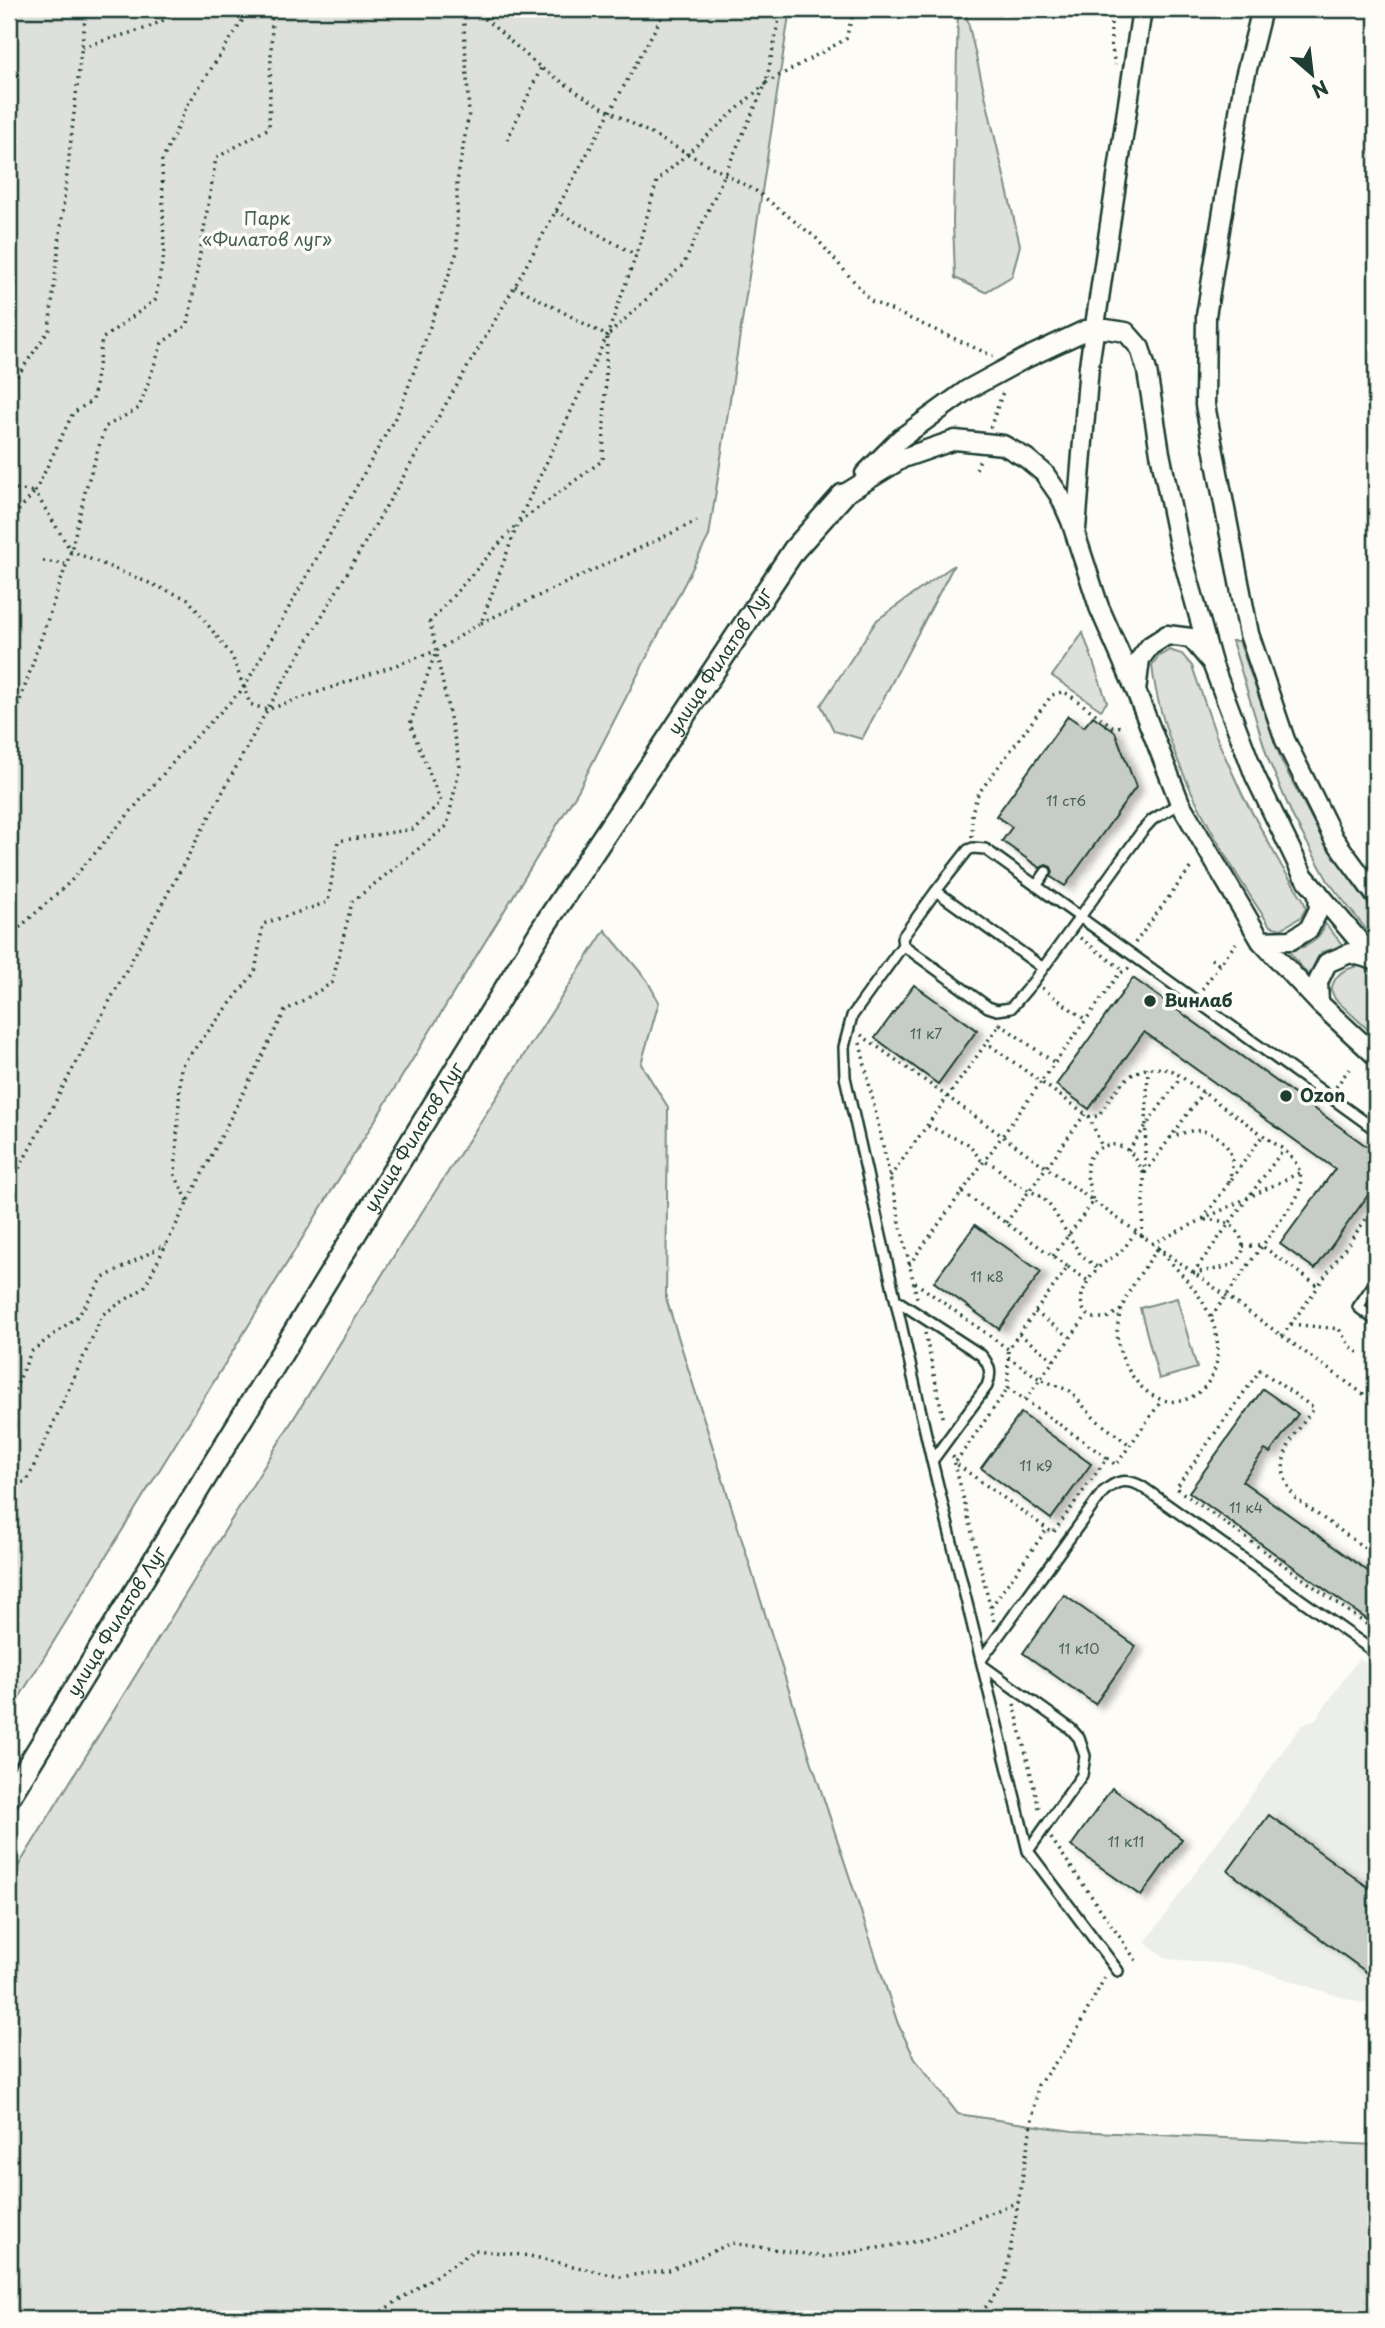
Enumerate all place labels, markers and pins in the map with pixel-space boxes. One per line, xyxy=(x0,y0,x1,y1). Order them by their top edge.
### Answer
place label: Винлаб xyxy=(1164,986,1232,1013)
marker: Винлаб xyxy=(1142,993,1158,1009)
place label: Ozon xyxy=(1300,1081,1345,1108)
marker: Ozon xyxy=(1278,1088,1294,1104)

